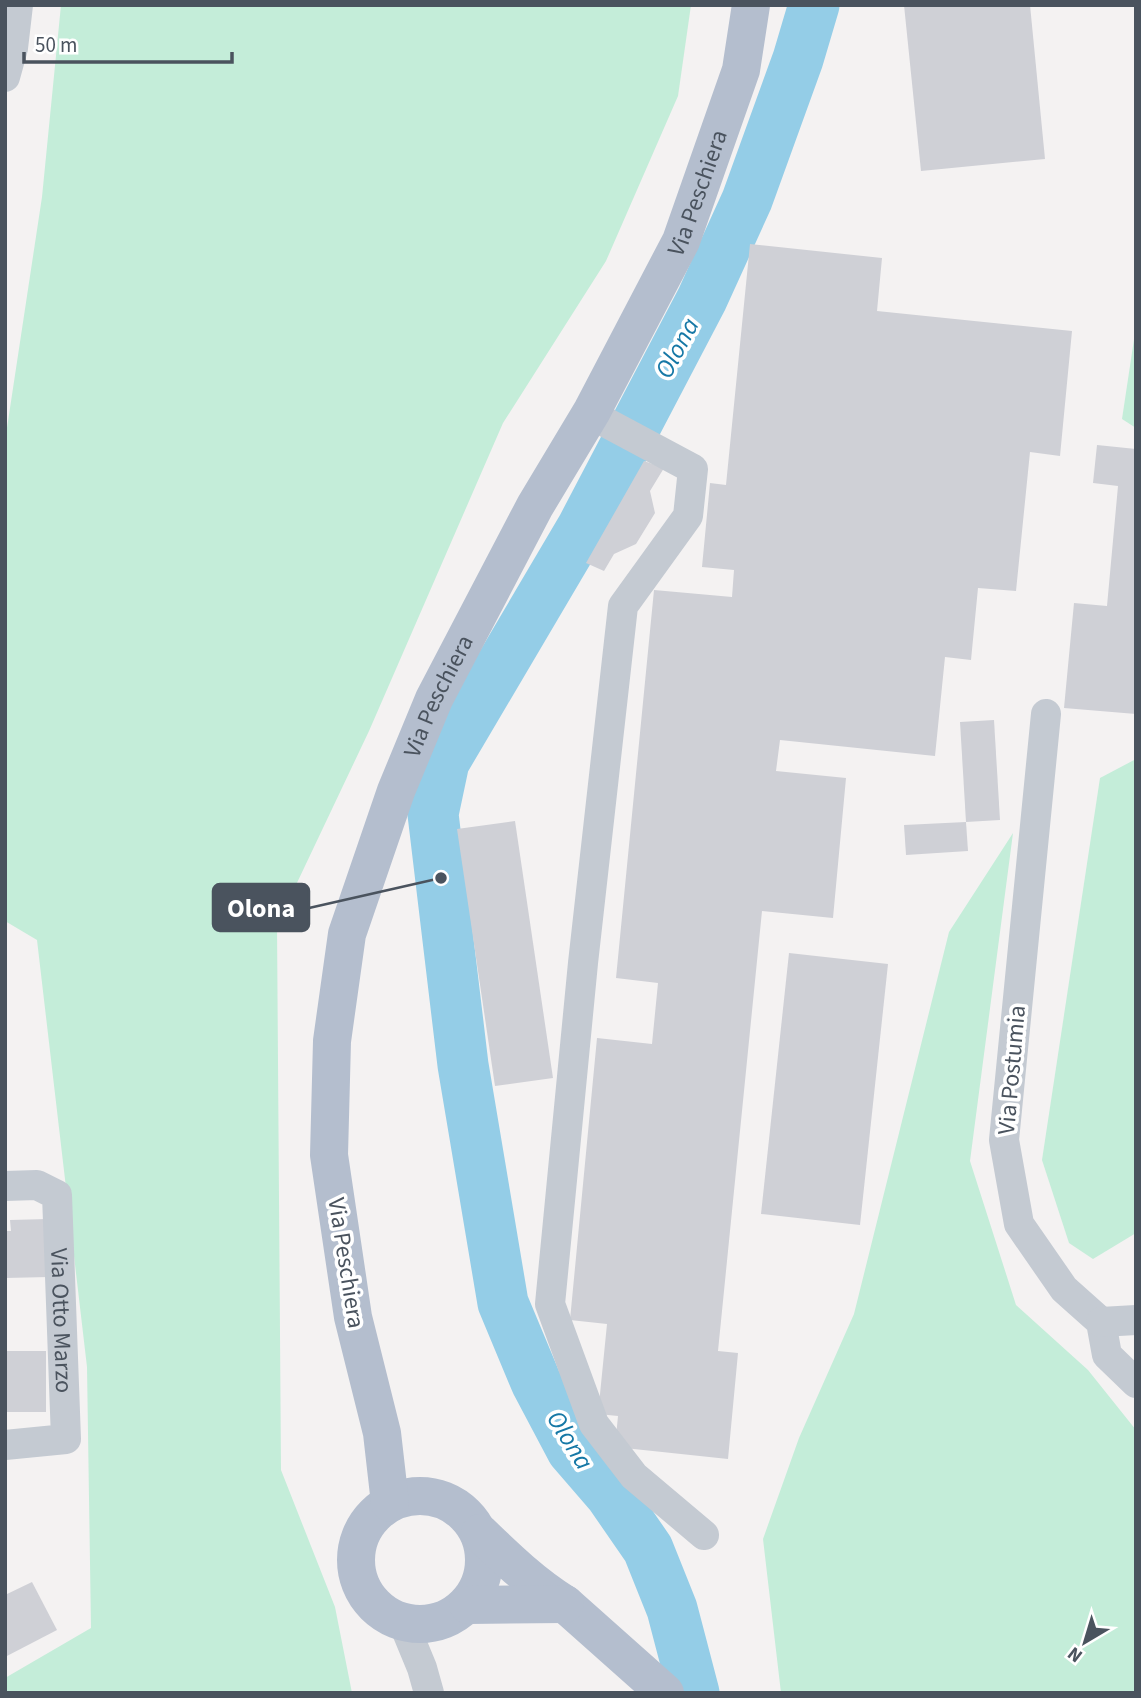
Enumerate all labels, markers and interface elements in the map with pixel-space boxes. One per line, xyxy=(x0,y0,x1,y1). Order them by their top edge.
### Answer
scale bar xyxy=(24,21,233,65)
text: 50 m xyxy=(35,30,77,60)
street label: Via Peschiera xyxy=(659,125,736,262)
water label: Olona xyxy=(646,311,708,385)
street label: Via Peschiera xyxy=(394,629,482,763)
callout: Olona xyxy=(213,884,309,931)
text: Olona xyxy=(227,890,295,927)
street label: Via Postumia xyxy=(989,1004,1035,1136)
street label: Via Peschiera xyxy=(318,1195,374,1331)
street label: Via Otto Marzo xyxy=(41,1247,82,1394)
water label: Olona xyxy=(537,1403,603,1477)
north arrow xyxy=(1050,1607,1120,1677)
text: N xyxy=(1062,1640,1089,1669)

